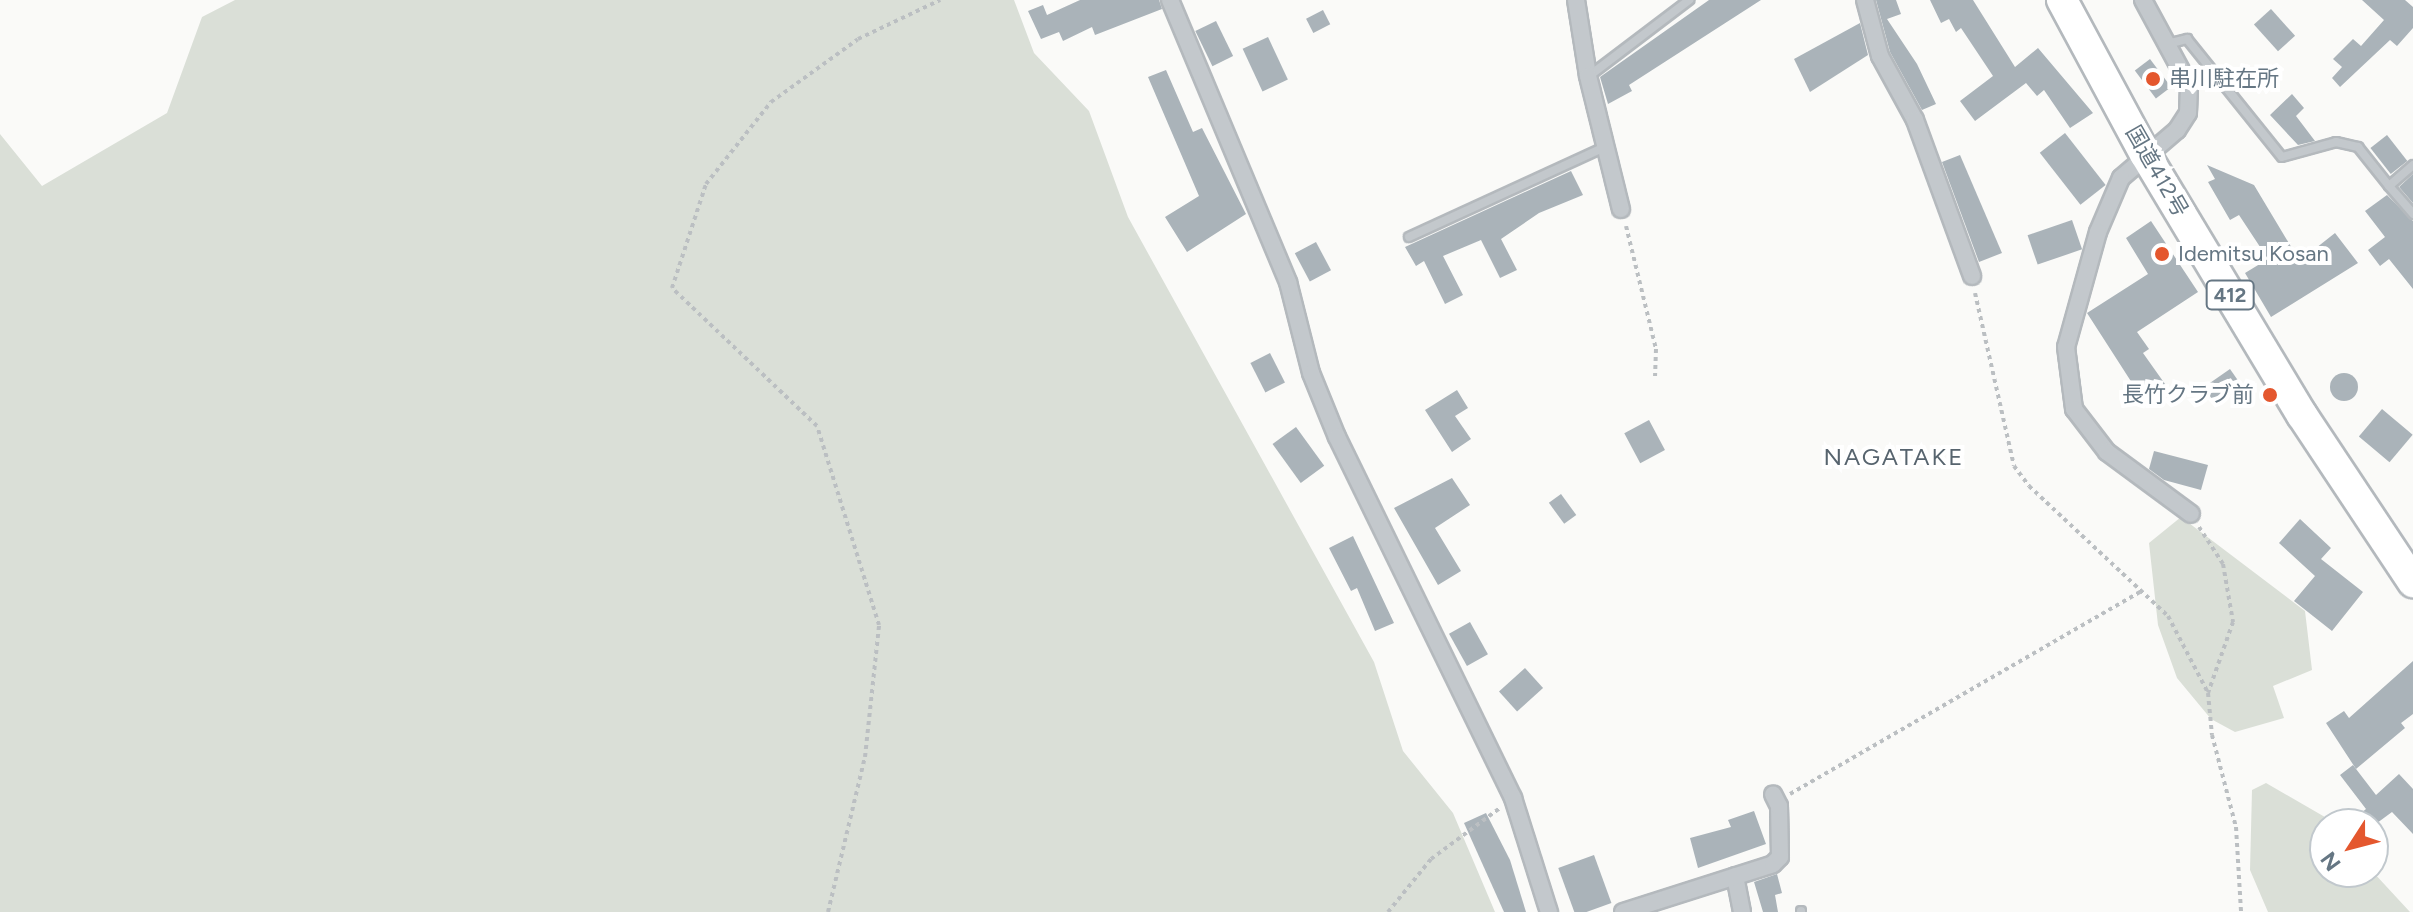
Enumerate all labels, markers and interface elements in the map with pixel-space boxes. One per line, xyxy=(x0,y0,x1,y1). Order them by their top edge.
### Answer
place label: 串川駐在所 xyxy=(2169,66,2279,92)
marker: 串川駐在所 xyxy=(2144,70,2162,88)
street label: 国道412号 xyxy=(2120,121,2194,221)
place label: Idemitsu Kosan xyxy=(2178,241,2329,267)
marker: Idemitsu Kosan xyxy=(2153,245,2171,263)
road number: 412 xyxy=(2204,279,2256,311)
place label: 長竹クラブ前 xyxy=(2122,382,2254,408)
marker: 長竹クラブ前 xyxy=(2261,386,2279,404)
district label: NAGATAKE xyxy=(1824,443,1964,471)
north arrow xyxy=(2309,808,2389,888)
text: N xyxy=(2315,846,2347,876)

